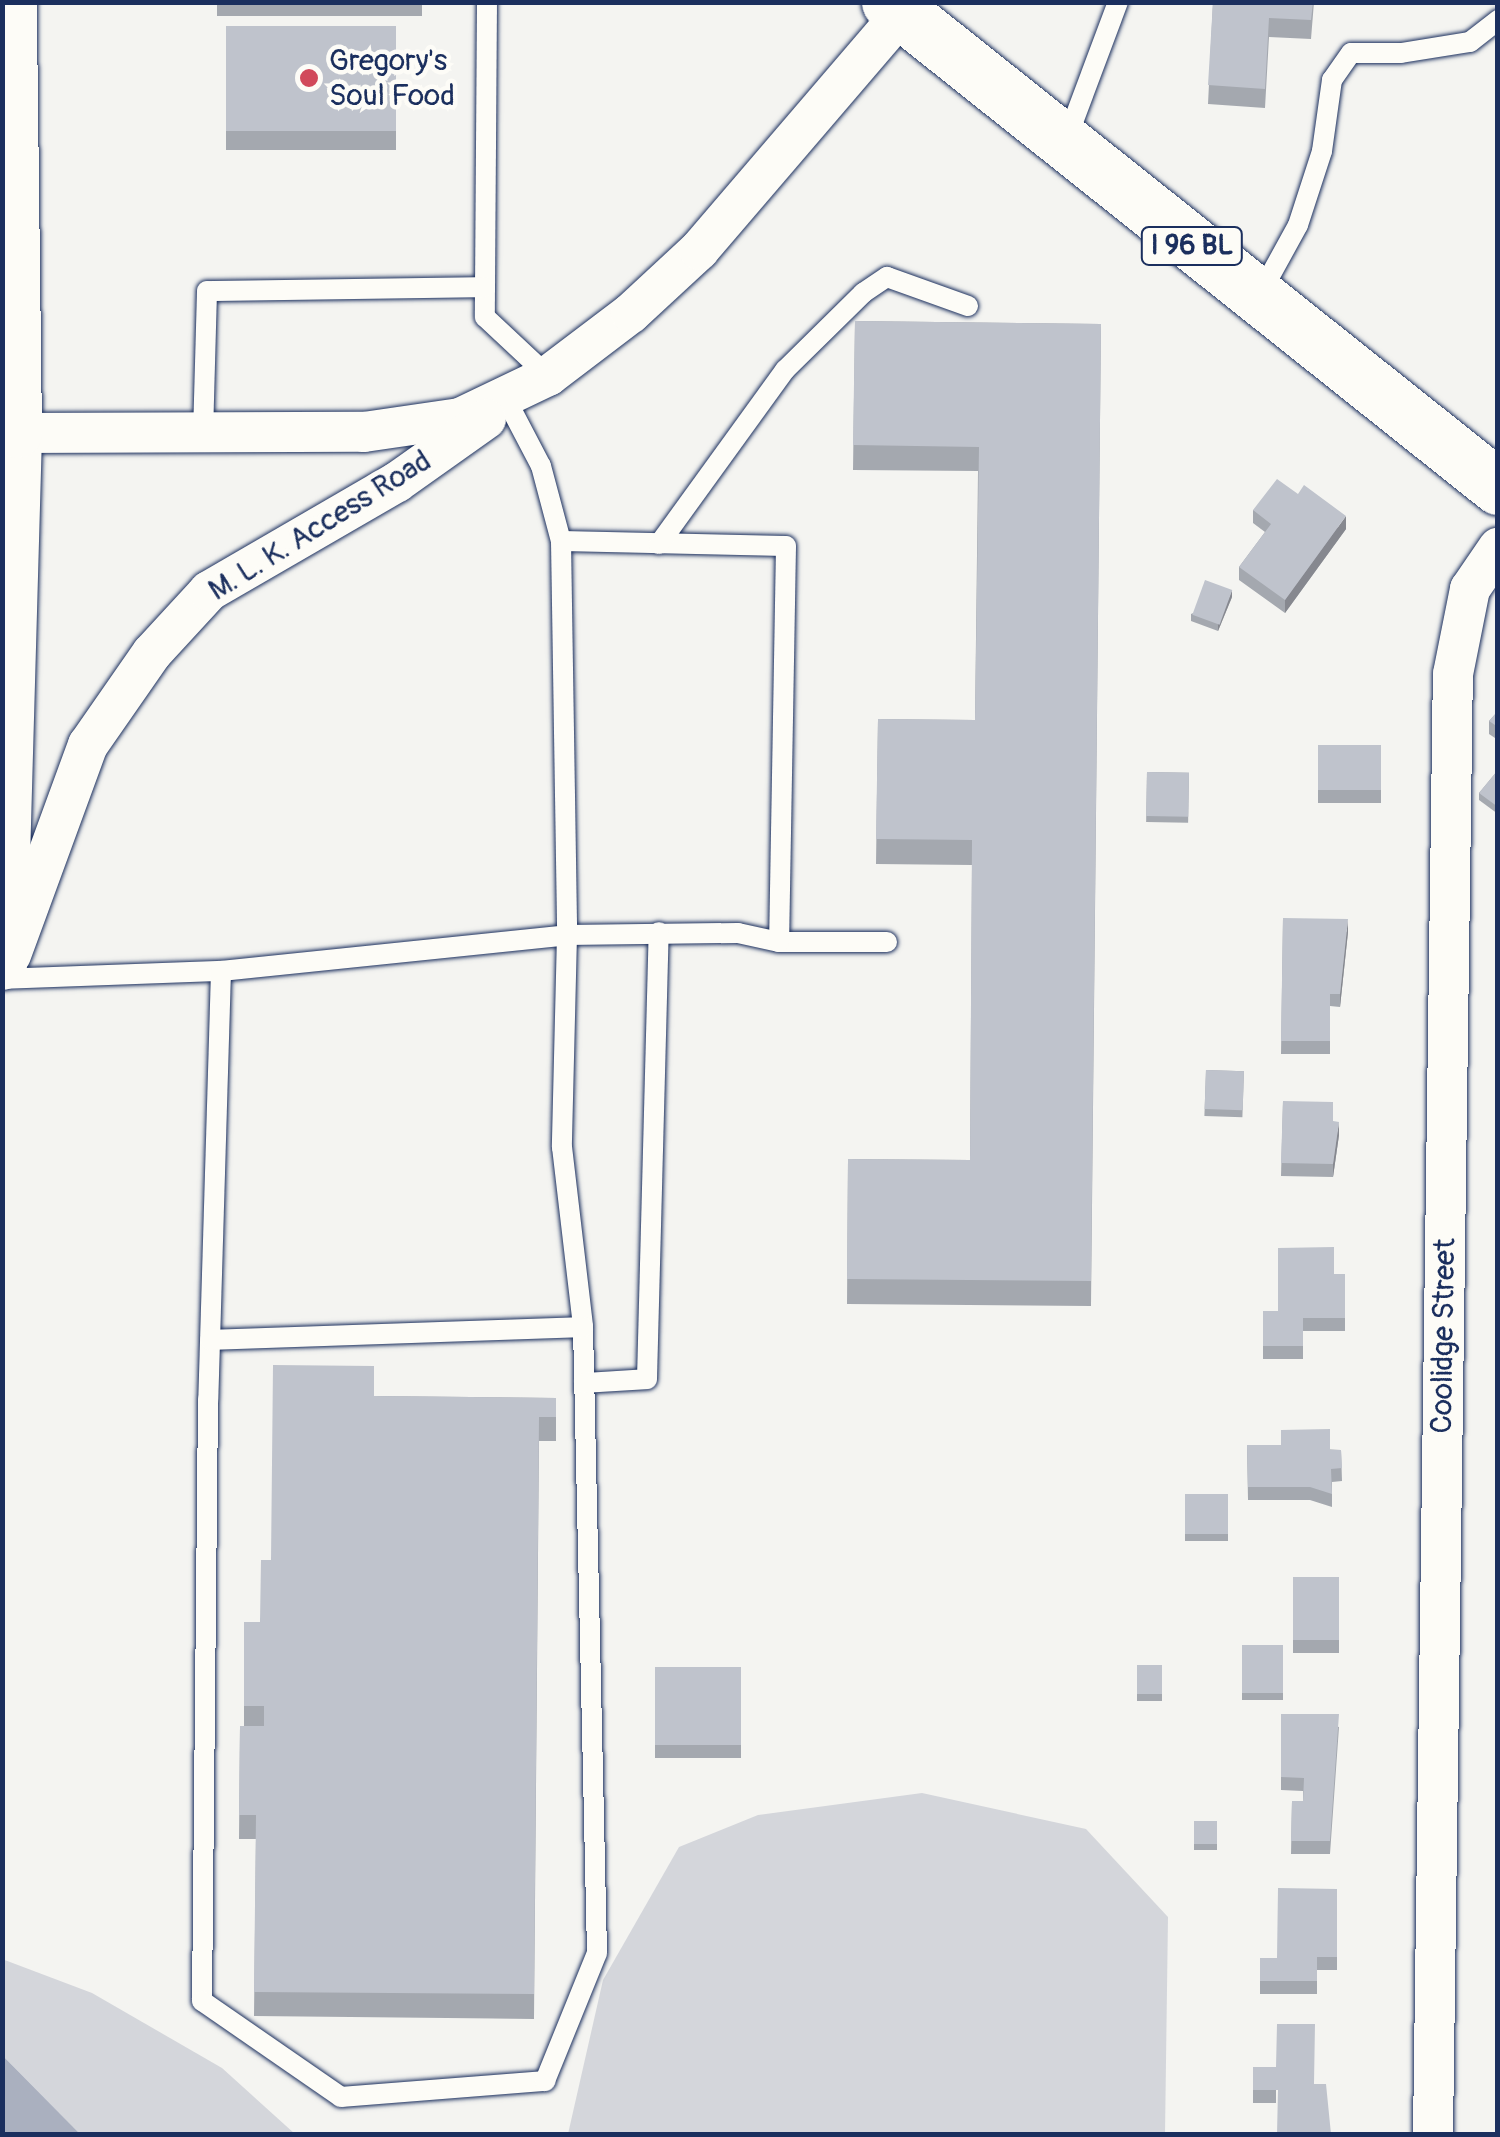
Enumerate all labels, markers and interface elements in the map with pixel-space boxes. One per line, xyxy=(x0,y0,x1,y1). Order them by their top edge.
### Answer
place label: Gregory's Soul Food xyxy=(329,43,455,114)
marker: Gregory's Soul Food xyxy=(298,67,320,89)
road number: I 96 BL xyxy=(1140,223,1244,269)
street label: M. L. K. Access Road xyxy=(202,443,438,609)
street label: Coolidge Street xyxy=(1424,1238,1464,1434)

